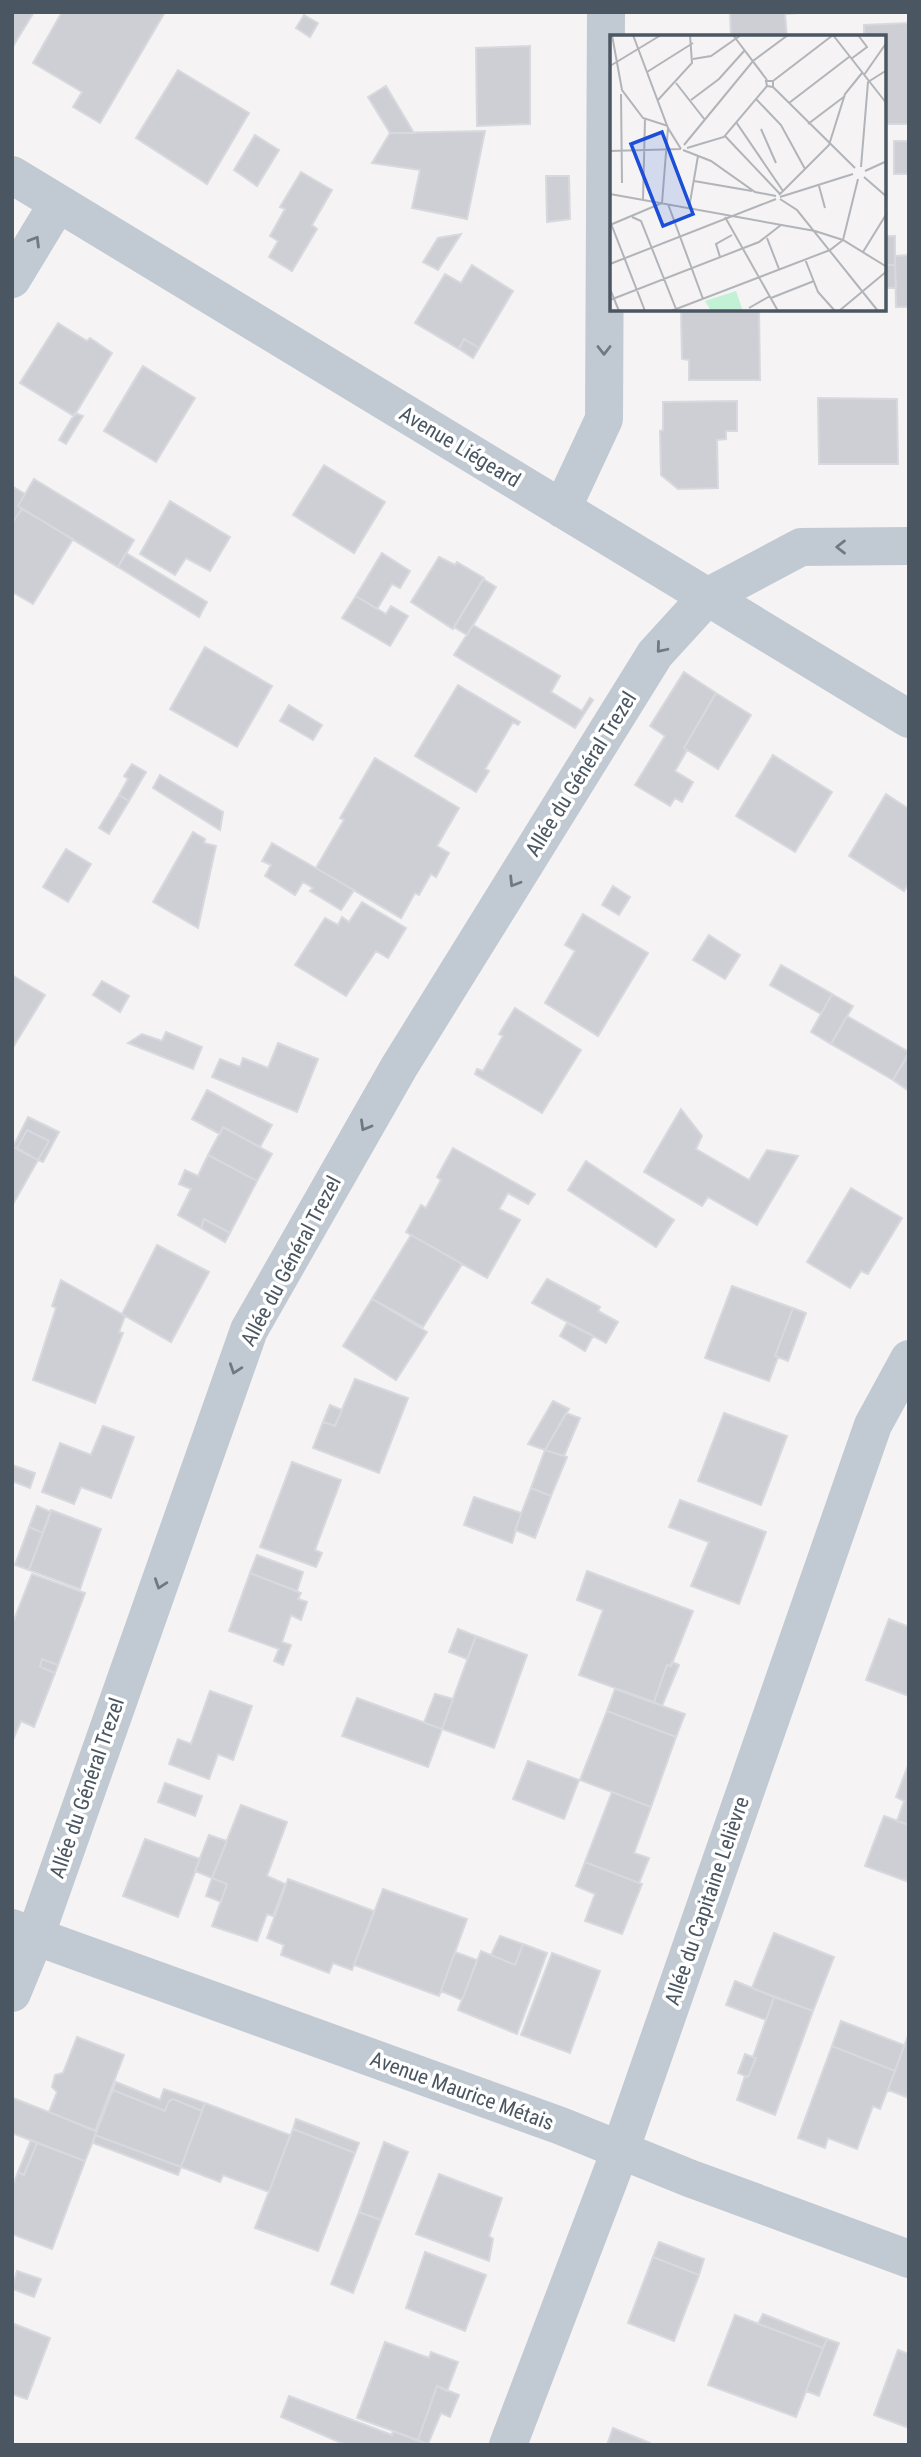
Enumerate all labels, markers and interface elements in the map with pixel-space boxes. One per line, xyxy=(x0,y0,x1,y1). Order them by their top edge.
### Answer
inset map xyxy=(610,35,886,312)
one-way arrow xyxy=(27,236,40,249)
one-way arrow xyxy=(597,345,612,356)
street label: Avenue Liégeard xyxy=(395,401,525,493)
one-way arrow xyxy=(835,539,845,555)
one-way arrow xyxy=(657,640,670,652)
street label: Allée du Général Trezel xyxy=(521,687,641,861)
one-way arrow xyxy=(510,874,523,887)
one-way arrow xyxy=(360,1119,373,1131)
street label: Allée du Général Trezel xyxy=(236,1172,346,1350)
one-way arrow xyxy=(229,1363,243,1375)
one-way arrow xyxy=(154,1577,168,1589)
street label: Allée du Général Trezel xyxy=(45,1695,129,1881)
street label: Allée du Capitaine Lelièvre xyxy=(660,1793,754,2008)
street label: Avenue Maurice Métais xyxy=(367,2047,557,2135)

